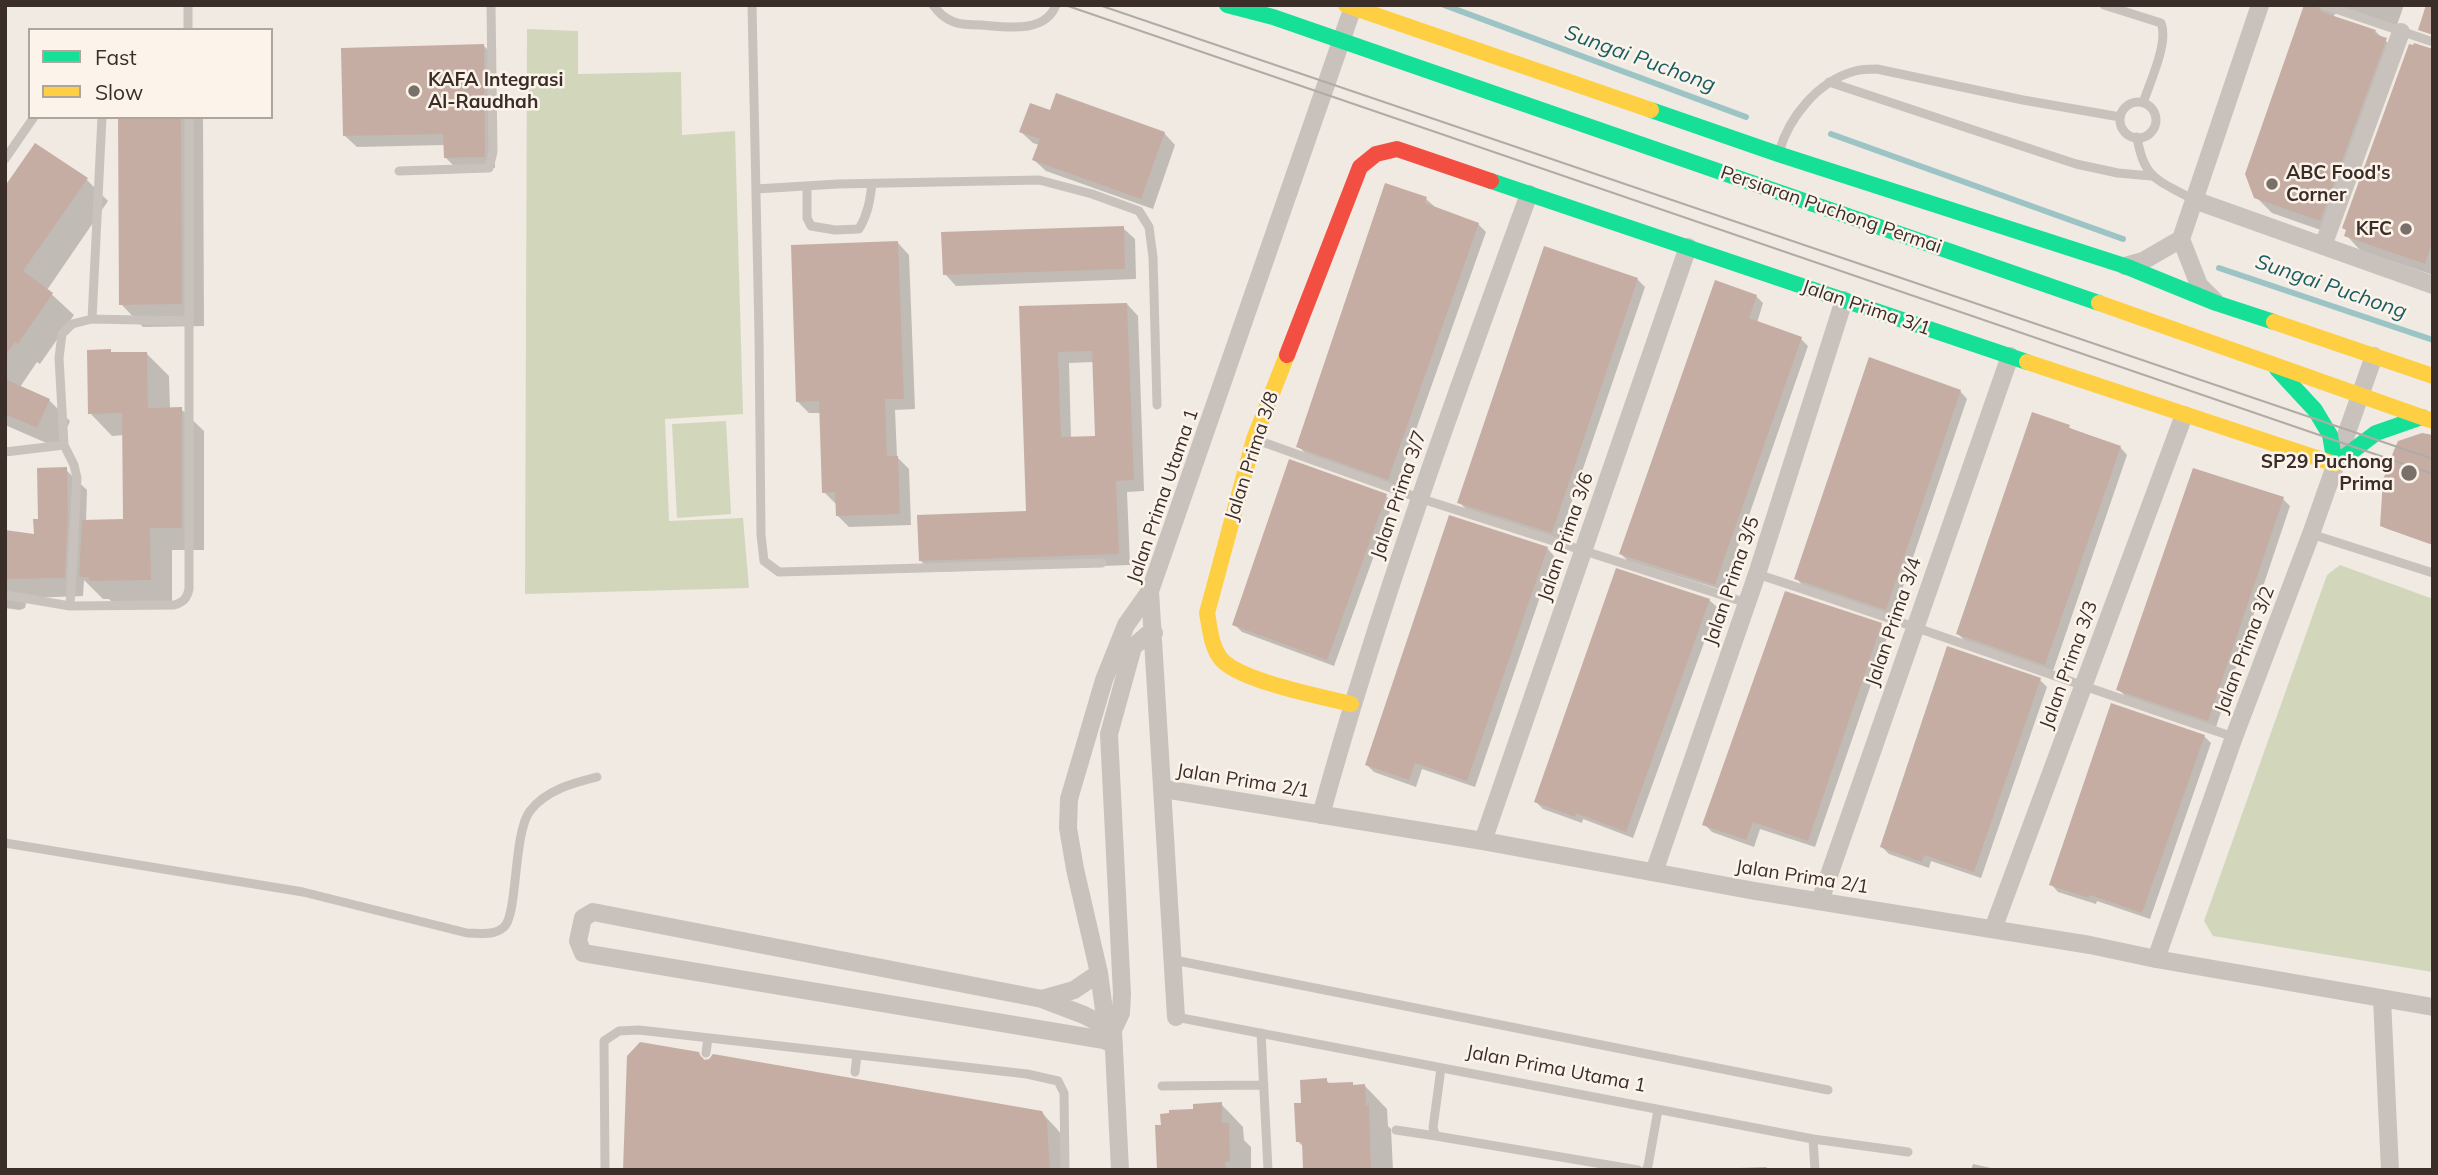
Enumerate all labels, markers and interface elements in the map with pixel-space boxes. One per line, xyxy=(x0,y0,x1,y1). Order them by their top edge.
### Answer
water label: Sungai Puchong xyxy=(1561,20,1719,98)
legend xyxy=(28,28,273,119)
text: Fast xyxy=(95,44,137,70)
place label: KAFA Integrasi Al-Raudhah xyxy=(428,69,564,113)
text: Slow xyxy=(95,79,143,105)
marker: KAFA Integrasi Al-Raudhah xyxy=(406,83,422,99)
street label: Persiaran Puchong Permai xyxy=(1717,161,1945,259)
place label: ABC Food's Corner xyxy=(2286,162,2391,206)
marker: ABC Food's Corner xyxy=(2264,176,2280,192)
place label: KFC xyxy=(2356,218,2392,240)
marker: KFC xyxy=(2398,221,2414,237)
water label: Sungai Puchong xyxy=(2252,249,2410,325)
street label: Jalan Prima 3/1 xyxy=(1799,275,1933,341)
street label: Jalan Prima 3/8 xyxy=(1220,389,1284,523)
street label: Jalan Prima Utama 1 xyxy=(1122,406,1204,586)
street label: Jalan Prima 3/7 xyxy=(1366,428,1432,562)
place label: SP29 Puchong Prima xyxy=(2261,451,2393,495)
marker: SP29 Puchong Prima xyxy=(2399,463,2419,483)
street label: Jalan Prima 3/6 xyxy=(1533,470,1599,604)
street label: Jalan Prima 3/5 xyxy=(1699,514,1765,648)
street label: Jalan Prima 3/4 xyxy=(1861,555,1927,689)
street label: Jalan Prima 3/2 xyxy=(2210,583,2280,717)
street label: Jalan Prima 3/3 xyxy=(2035,598,2103,732)
street label: Jalan Prima 2/1 xyxy=(1175,759,1311,803)
street label: Jalan Prima 2/1 xyxy=(1734,855,1870,899)
street label: Jalan Prima Utama 1 xyxy=(1464,1040,1648,1098)

